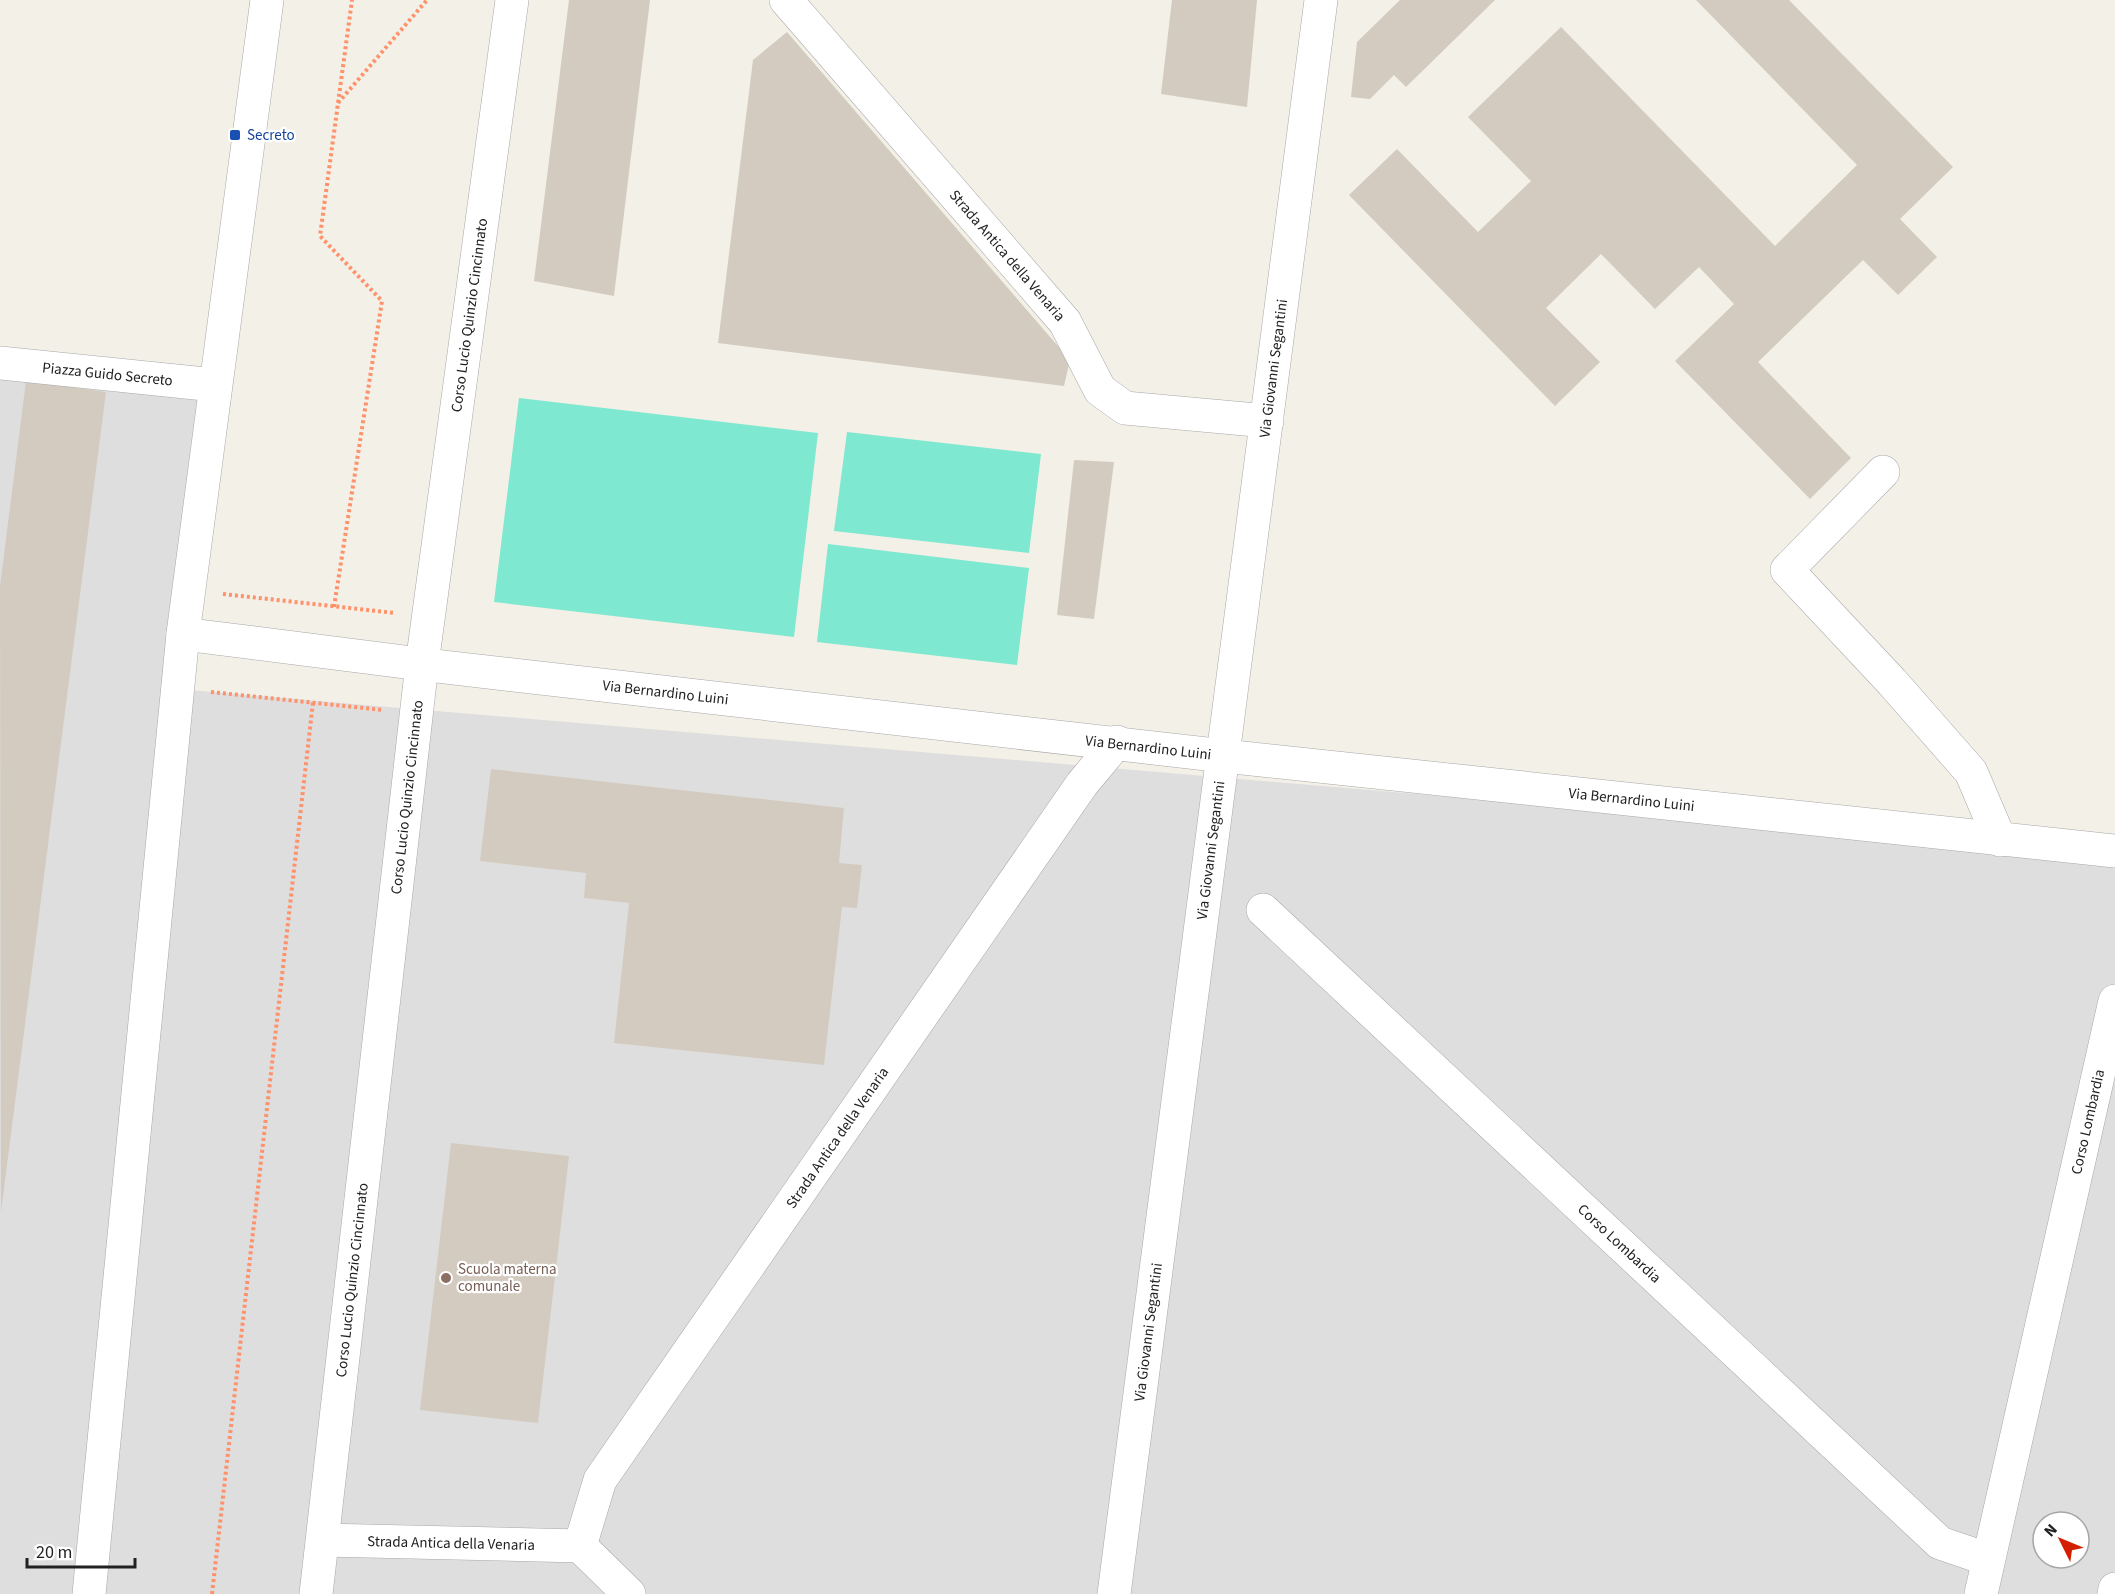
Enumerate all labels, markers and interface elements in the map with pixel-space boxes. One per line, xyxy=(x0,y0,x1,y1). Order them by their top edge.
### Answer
place label: Secreto xyxy=(247,125,295,146)
marker: Secreto xyxy=(228,128,242,142)
street label: Strada Antica della Venaria xyxy=(944,185,1070,326)
street label: Corso Lucio Quinzio Cincinnato xyxy=(446,217,493,413)
street label: Via Giovanni Segantini xyxy=(1254,298,1293,439)
street label: Piazza Guido Secreto xyxy=(41,357,174,391)
street label: Via Bernardino Luini xyxy=(601,675,730,710)
street label: Corso Lucio Quinzio Cincinnato xyxy=(385,699,428,895)
street label: Via Bernardino Luini xyxy=(1084,730,1212,765)
street label: Via Giovanni Segantini xyxy=(1191,780,1230,921)
street label: Via Bernardino Luini xyxy=(1567,782,1696,817)
street label: Strada Antica della Venaria xyxy=(781,1063,893,1213)
street label: Corso Lombardia xyxy=(2066,1067,2110,1177)
street label: Corso Lucio Quinzio Cincinnato xyxy=(330,1182,373,1378)
street label: Corso Lombardia xyxy=(1573,1199,1666,1288)
place label: Scuola materna comunale xyxy=(458,1259,557,1297)
street label: Via Giovanni Segantini xyxy=(1129,1262,1167,1403)
marker: Scuola materna comunale xyxy=(439,1271,453,1285)
north arrow xyxy=(2031,1510,2091,1570)
text: N xyxy=(2039,1519,2062,1542)
scale bar xyxy=(27,1531,135,1569)
street label: Strada Antica della Venaria xyxy=(367,1531,535,1555)
text: 20 m xyxy=(36,1540,72,1565)

